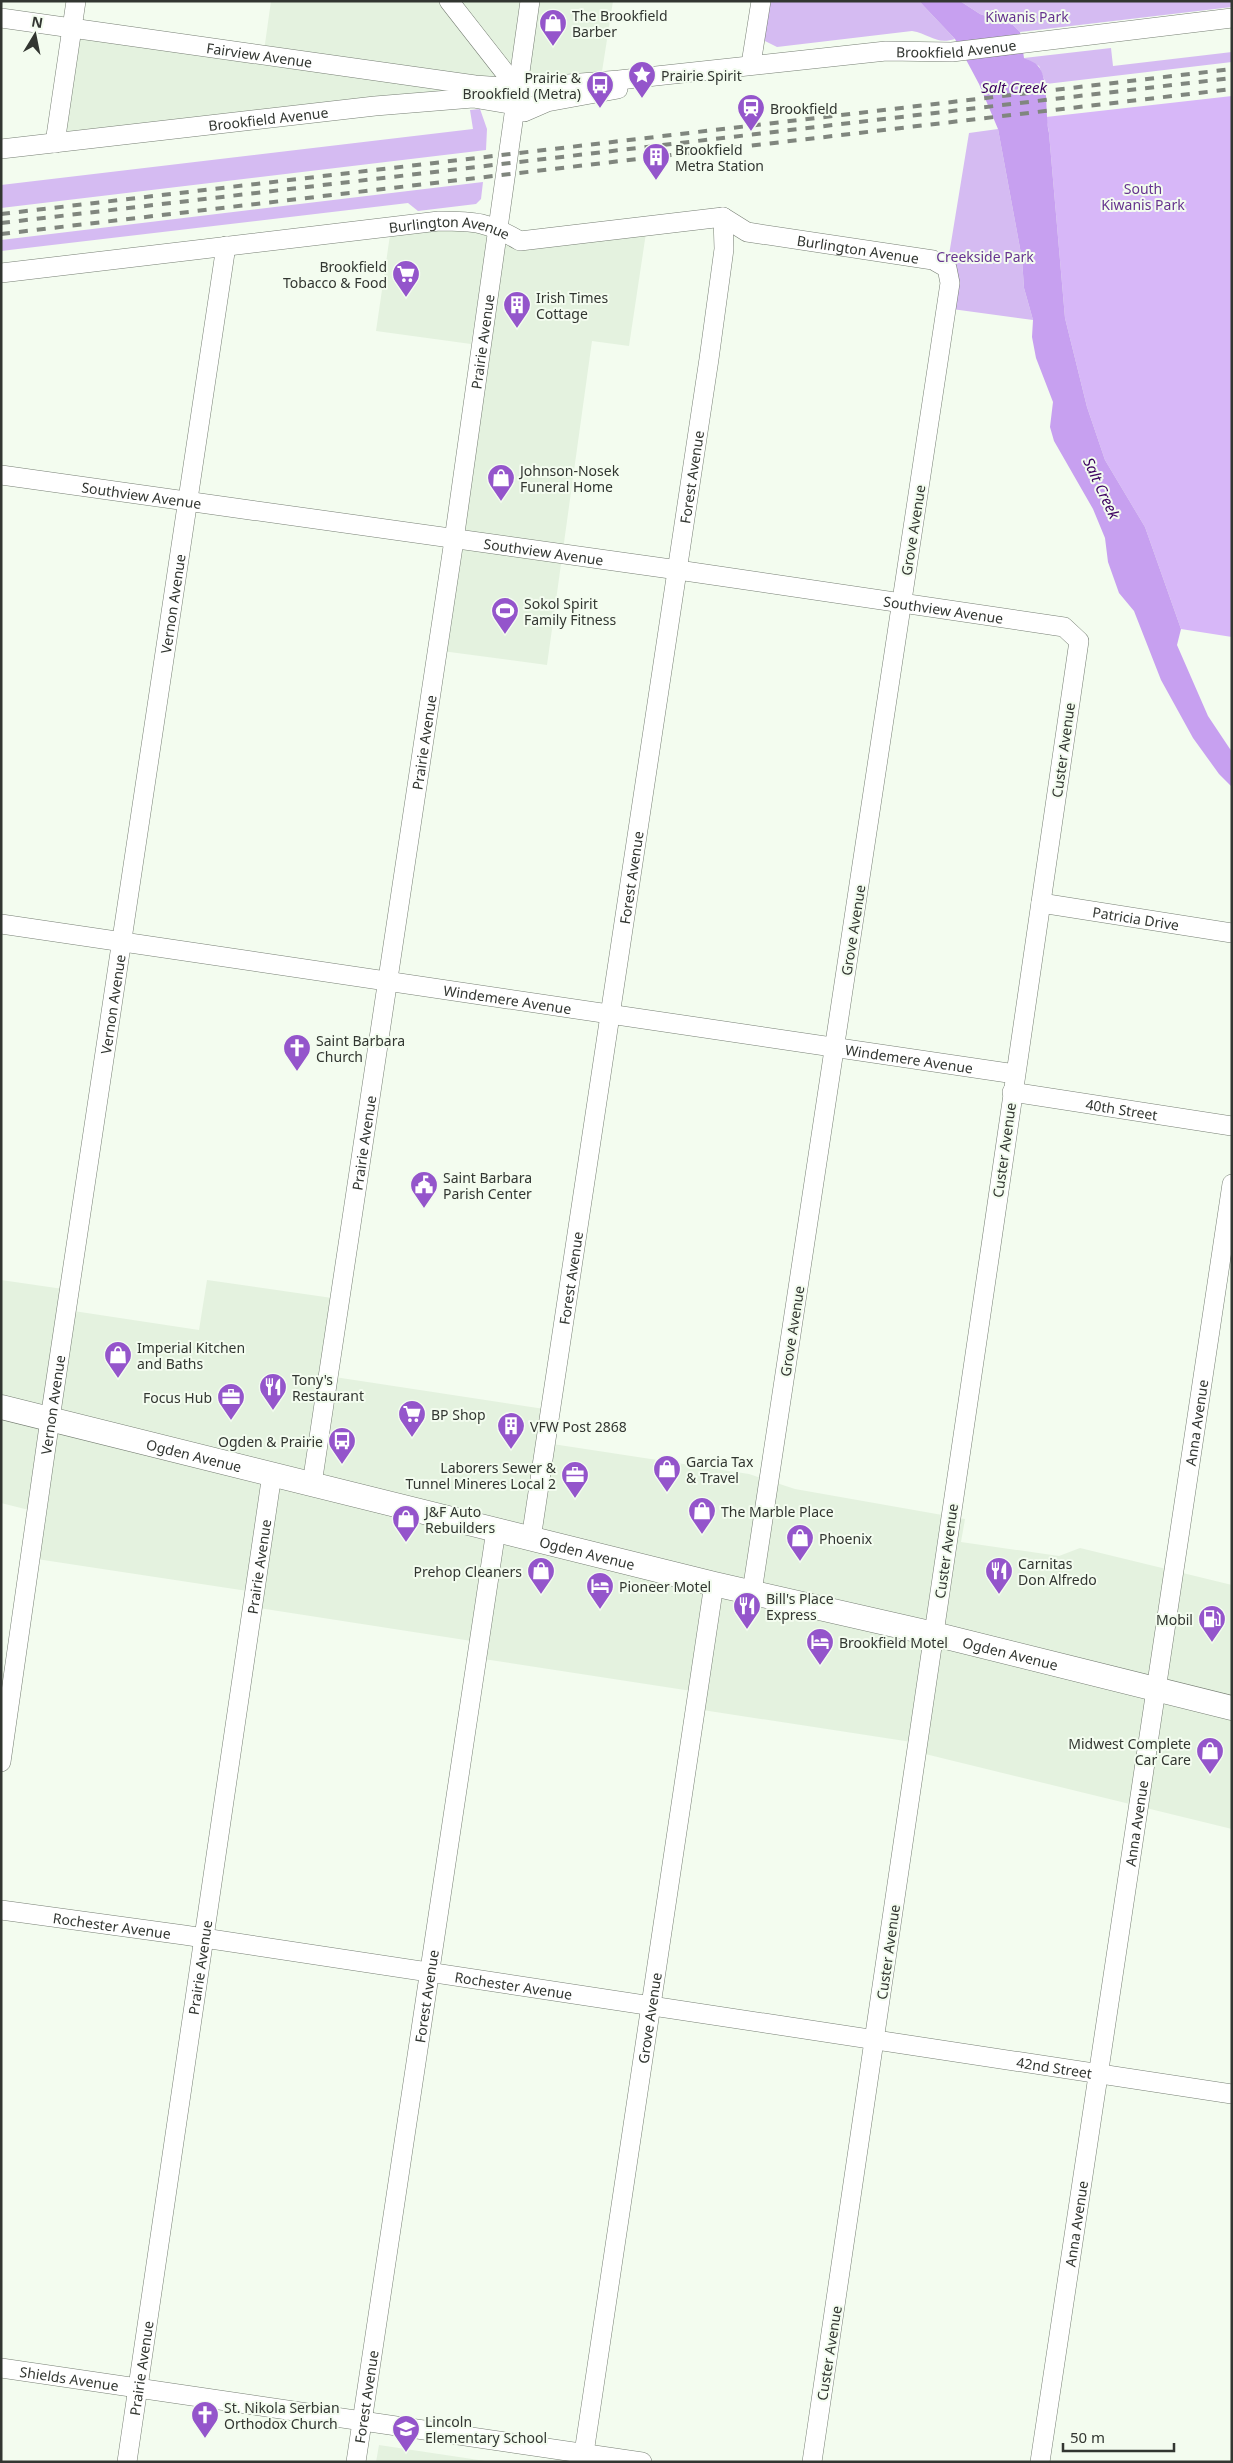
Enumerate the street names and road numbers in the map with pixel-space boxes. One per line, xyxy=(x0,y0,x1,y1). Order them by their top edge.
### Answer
street label: Brookfield Avenue xyxy=(896,35,1017,61)
street label: Fairview Avenue xyxy=(205,38,314,71)
street label: Brookfield Avenue xyxy=(207,102,329,135)
street label: Burlington Avenue xyxy=(388,211,513,243)
street label: Burlington Avenue xyxy=(796,230,920,267)
street label: Prairie Avenue xyxy=(466,293,498,390)
street label: Forest Avenue xyxy=(675,429,708,525)
street label: Southview Avenue xyxy=(80,477,203,513)
street label: Grove Avenue xyxy=(896,483,930,577)
street label: Southview Avenue xyxy=(483,533,605,569)
street label: Vernon Avenue xyxy=(155,552,189,655)
street label: Southview Avenue xyxy=(882,591,1005,627)
street label: Prairie Avenue xyxy=(407,694,440,791)
street label: Custer Avenue xyxy=(1047,701,1079,799)
street label: Forest Avenue xyxy=(614,830,647,925)
street label: Grove Avenue xyxy=(836,883,870,977)
street label: Patricia Drive xyxy=(1091,902,1181,934)
street label: Vernon Avenue xyxy=(95,953,129,1055)
street label: Windemere Avenue xyxy=(442,980,573,1018)
street label: Windemere Avenue xyxy=(844,1039,974,1077)
street label: Prairie Avenue xyxy=(347,1094,380,1192)
street label: 40th Street xyxy=(1084,1094,1159,1124)
street label: Custer Avenue xyxy=(988,1101,1020,1199)
street label: Forest Avenue xyxy=(554,1230,587,1326)
street label: Grove Avenue xyxy=(775,1284,809,1378)
street label: Vernon Avenue xyxy=(36,1353,69,1456)
street label: Anna Avenue xyxy=(1180,1378,1212,1467)
street label: Ogden Avenue xyxy=(144,1434,244,1476)
street label: Custer Avenue xyxy=(930,1502,962,1600)
street label: Prairie Avenue xyxy=(242,1518,275,1615)
street label: Ogden Avenue xyxy=(538,1532,637,1574)
street label: Ogden Avenue xyxy=(961,1632,1060,1674)
street label: Anna Avenue xyxy=(1120,1779,1152,1868)
street label: Custer Avenue xyxy=(872,1903,904,2001)
street label: Rochester Avenue xyxy=(52,1908,172,1943)
street label: Prairie Avenue xyxy=(183,1919,216,2016)
street label: Forest Avenue xyxy=(410,1948,442,2044)
street label: Rochester Avenue xyxy=(453,1967,574,2003)
street label: Grove Avenue xyxy=(633,1971,665,2065)
street label: 42nd Street xyxy=(1015,2052,1093,2082)
street label: Anna Avenue xyxy=(1060,2179,1092,2268)
street label: Custer Avenue xyxy=(812,2304,846,2402)
street label: Prairie Avenue xyxy=(124,2319,157,2417)
street label: Forest Avenue xyxy=(349,2349,382,2445)
street label: Shields Avenue xyxy=(19,2361,120,2395)

